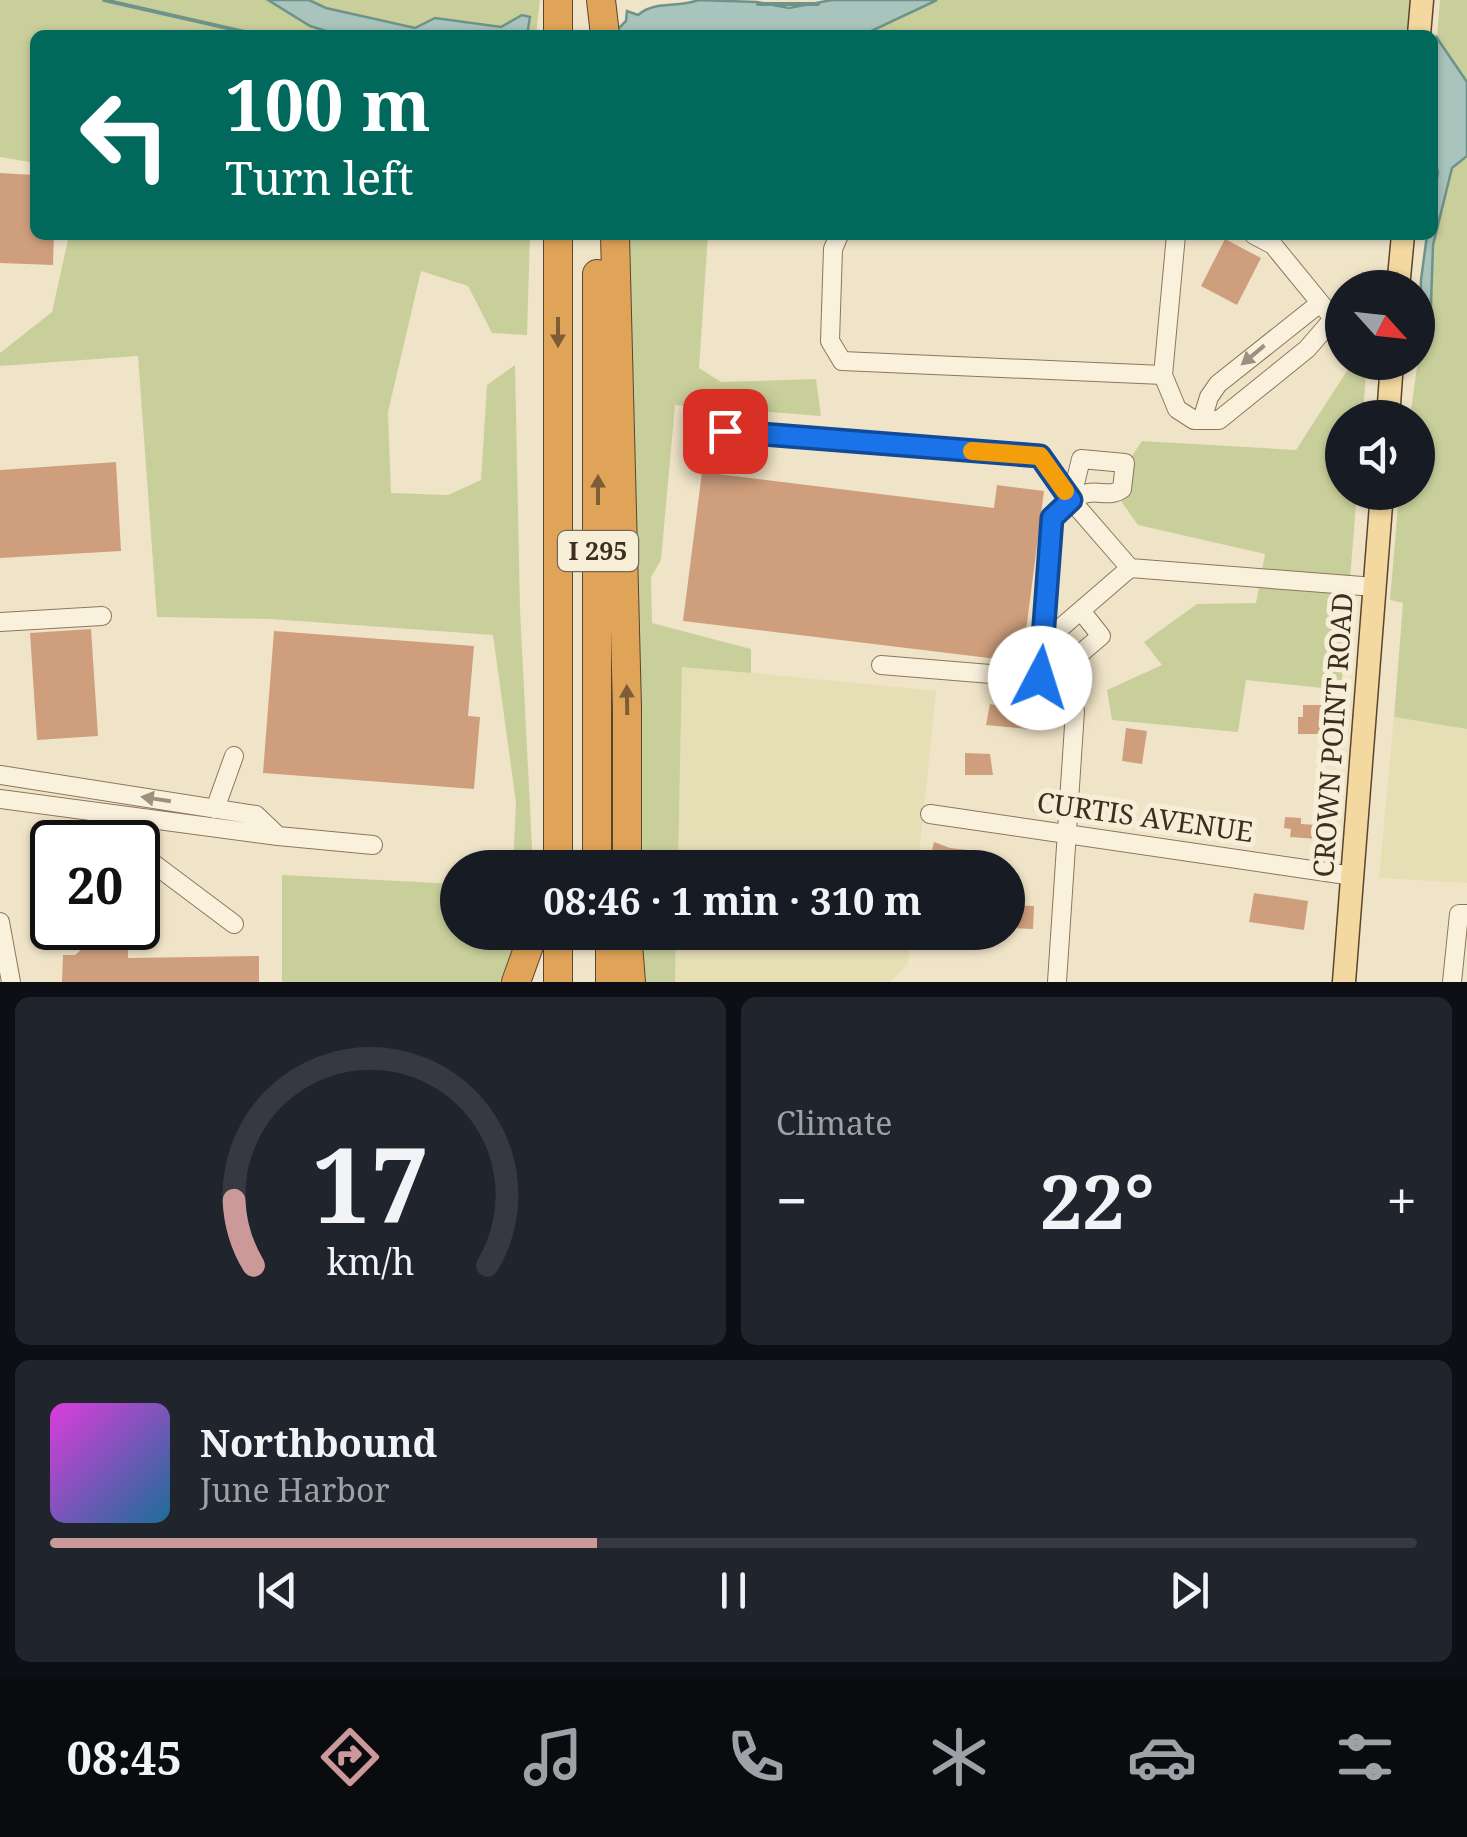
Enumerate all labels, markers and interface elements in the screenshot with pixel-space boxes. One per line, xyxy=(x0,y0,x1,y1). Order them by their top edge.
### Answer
text: 100 m xyxy=(225,56,431,152)
icon: left xyxy=(60,70,190,200)
text: Turn left xyxy=(225,147,414,208)
north arrow xyxy=(1325,270,1435,380)
map controls xyxy=(1325,270,1435,510)
one-way arrow xyxy=(550,317,566,349)
one-way arrow xyxy=(1240,344,1265,365)
pin xyxy=(683,389,768,474)
button: sound xyxy=(1325,400,1435,510)
icon: arrive xyxy=(698,404,753,459)
one-way arrow xyxy=(590,474,606,506)
road number: I 295 xyxy=(558,531,638,571)
street label: CROWN POINT ROAD xyxy=(1303,591,1361,878)
position arrow xyxy=(988,626,1092,730)
one-way arrow xyxy=(619,684,635,716)
street label: CURTIS AVENUE xyxy=(1035,782,1256,850)
one-way arrow xyxy=(139,791,171,807)
speed limit sign: 20 xyxy=(30,820,160,950)
text: 08:46 · 1 min · 310 m xyxy=(543,874,922,926)
text: Climate xyxy=(776,1101,892,1144)
text: 17 xyxy=(312,1112,429,1253)
text: 22° xyxy=(1040,1149,1154,1251)
text: − xyxy=(776,1162,808,1237)
text: + xyxy=(1386,1162,1417,1237)
text: km/h xyxy=(327,1237,414,1285)
text: Northbound xyxy=(200,1416,437,1468)
text: June Harbor xyxy=(200,1468,389,1511)
icon: previous xyxy=(250,1563,305,1618)
icon: pause xyxy=(706,1563,761,1618)
icon: next xyxy=(1162,1563,1217,1618)
icon: directions xyxy=(315,1722,385,1792)
icon: music xyxy=(518,1722,588,1792)
icon: phone xyxy=(721,1722,791,1792)
icon: climate xyxy=(924,1722,994,1792)
icon: car xyxy=(1127,1722,1197,1792)
icon: filters xyxy=(1330,1722,1400,1792)
text: 08:45 xyxy=(67,1727,182,1788)

